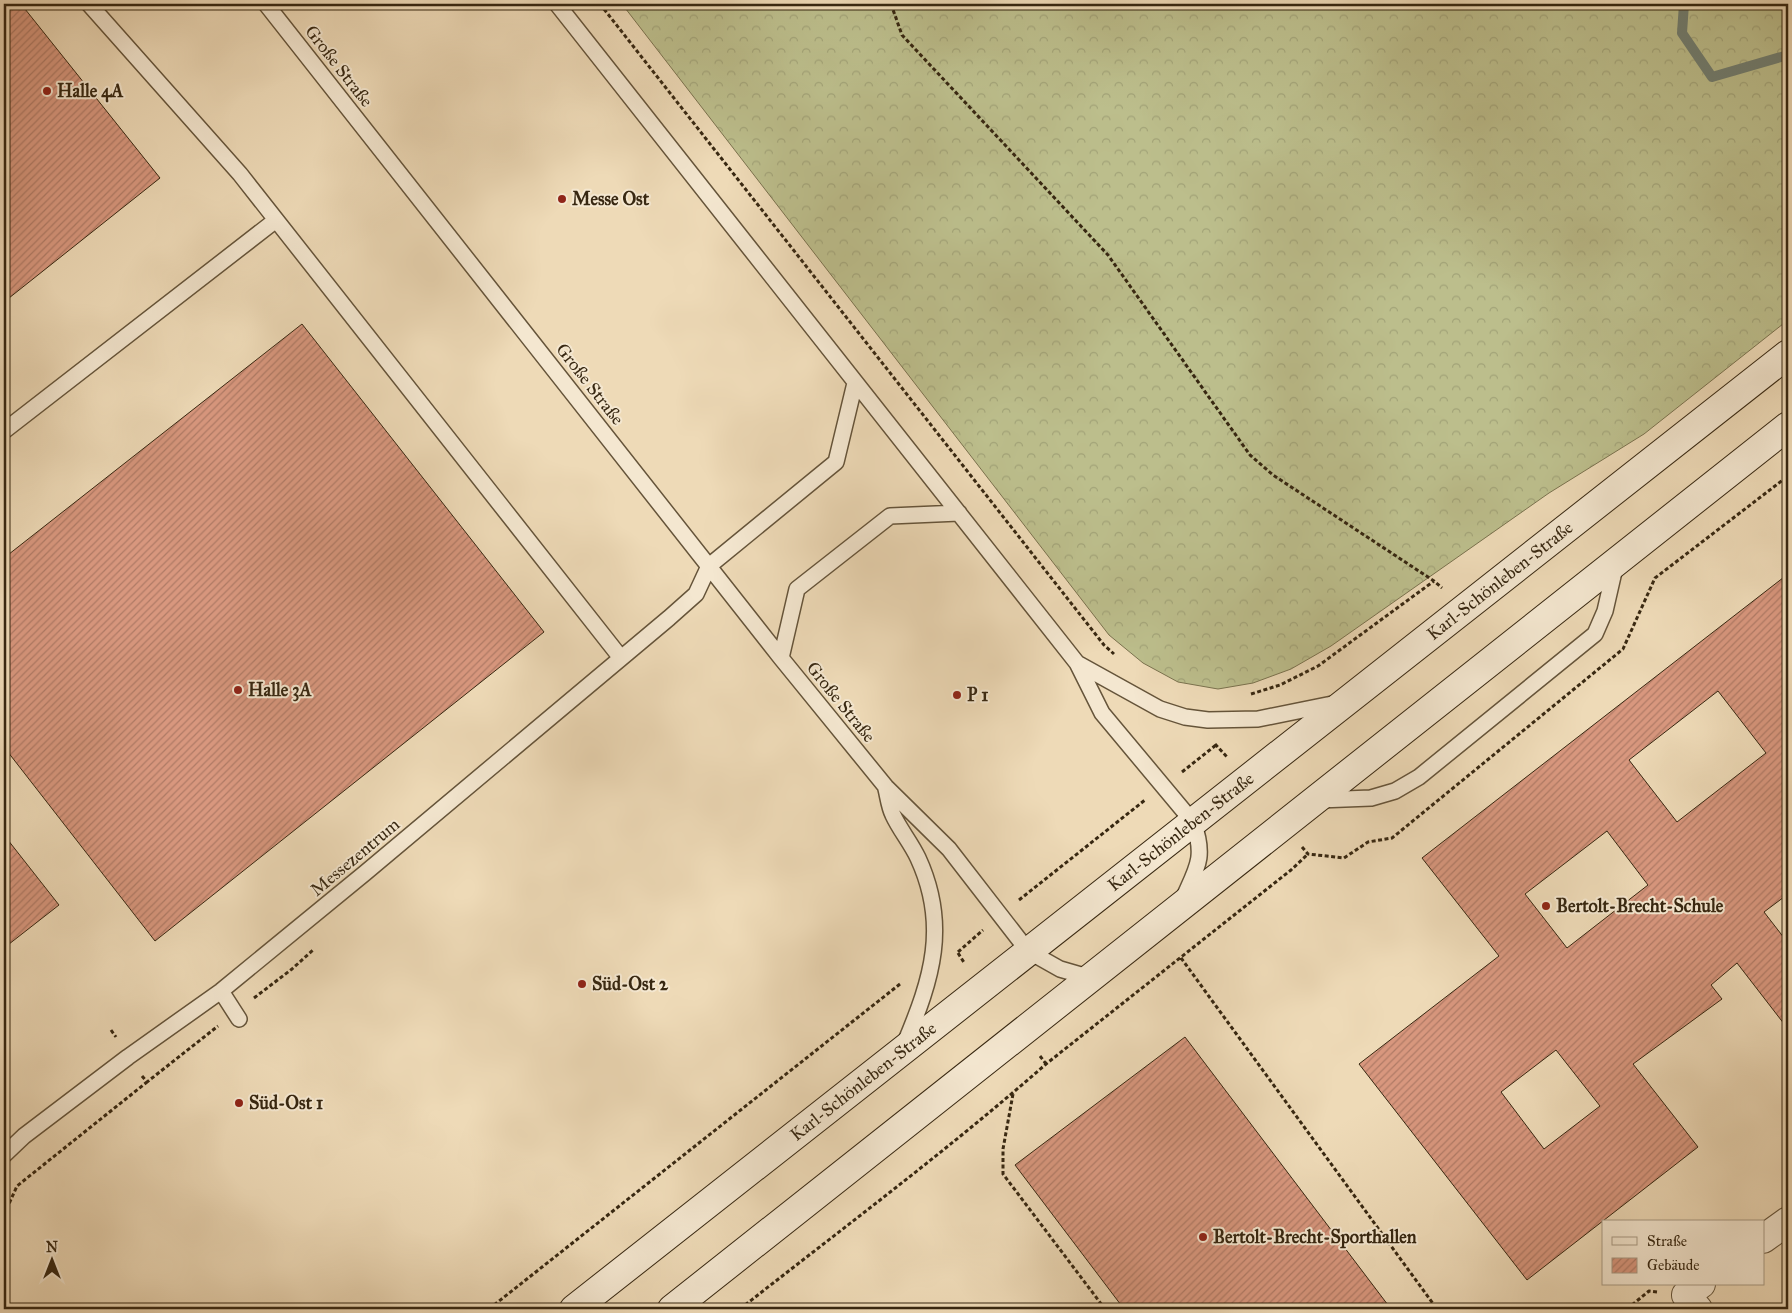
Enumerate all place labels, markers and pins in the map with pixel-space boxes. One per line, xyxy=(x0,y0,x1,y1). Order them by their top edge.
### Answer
place label: Halle 4A xyxy=(57,80,124,103)
marker: Halle 4A xyxy=(41,85,53,97)
place label: Messe Ost xyxy=(572,188,650,210)
marker: Messe Ost xyxy=(556,193,568,205)
place label: Halle 3A xyxy=(248,679,312,702)
marker: Halle 3A xyxy=(232,684,244,696)
place label: P 1 xyxy=(967,684,988,706)
marker: P 1 xyxy=(951,689,963,701)
place label: Bertolt-Brecht-Schule xyxy=(1556,895,1724,917)
marker: Bertolt-Brecht-Schule xyxy=(1540,900,1552,912)
place label: Süd-Ost 2 xyxy=(592,973,669,995)
marker: Süd-Ost 2 xyxy=(576,978,588,990)
place label: Süd-Ost 1 xyxy=(249,1092,323,1114)
marker: Süd-Ost 1 xyxy=(233,1097,245,1109)
place label: Bertolt-Brecht-Sporthallen xyxy=(1213,1226,1417,1249)
marker: Bertolt-Brecht-Sporthallen xyxy=(1197,1231,1209,1243)

